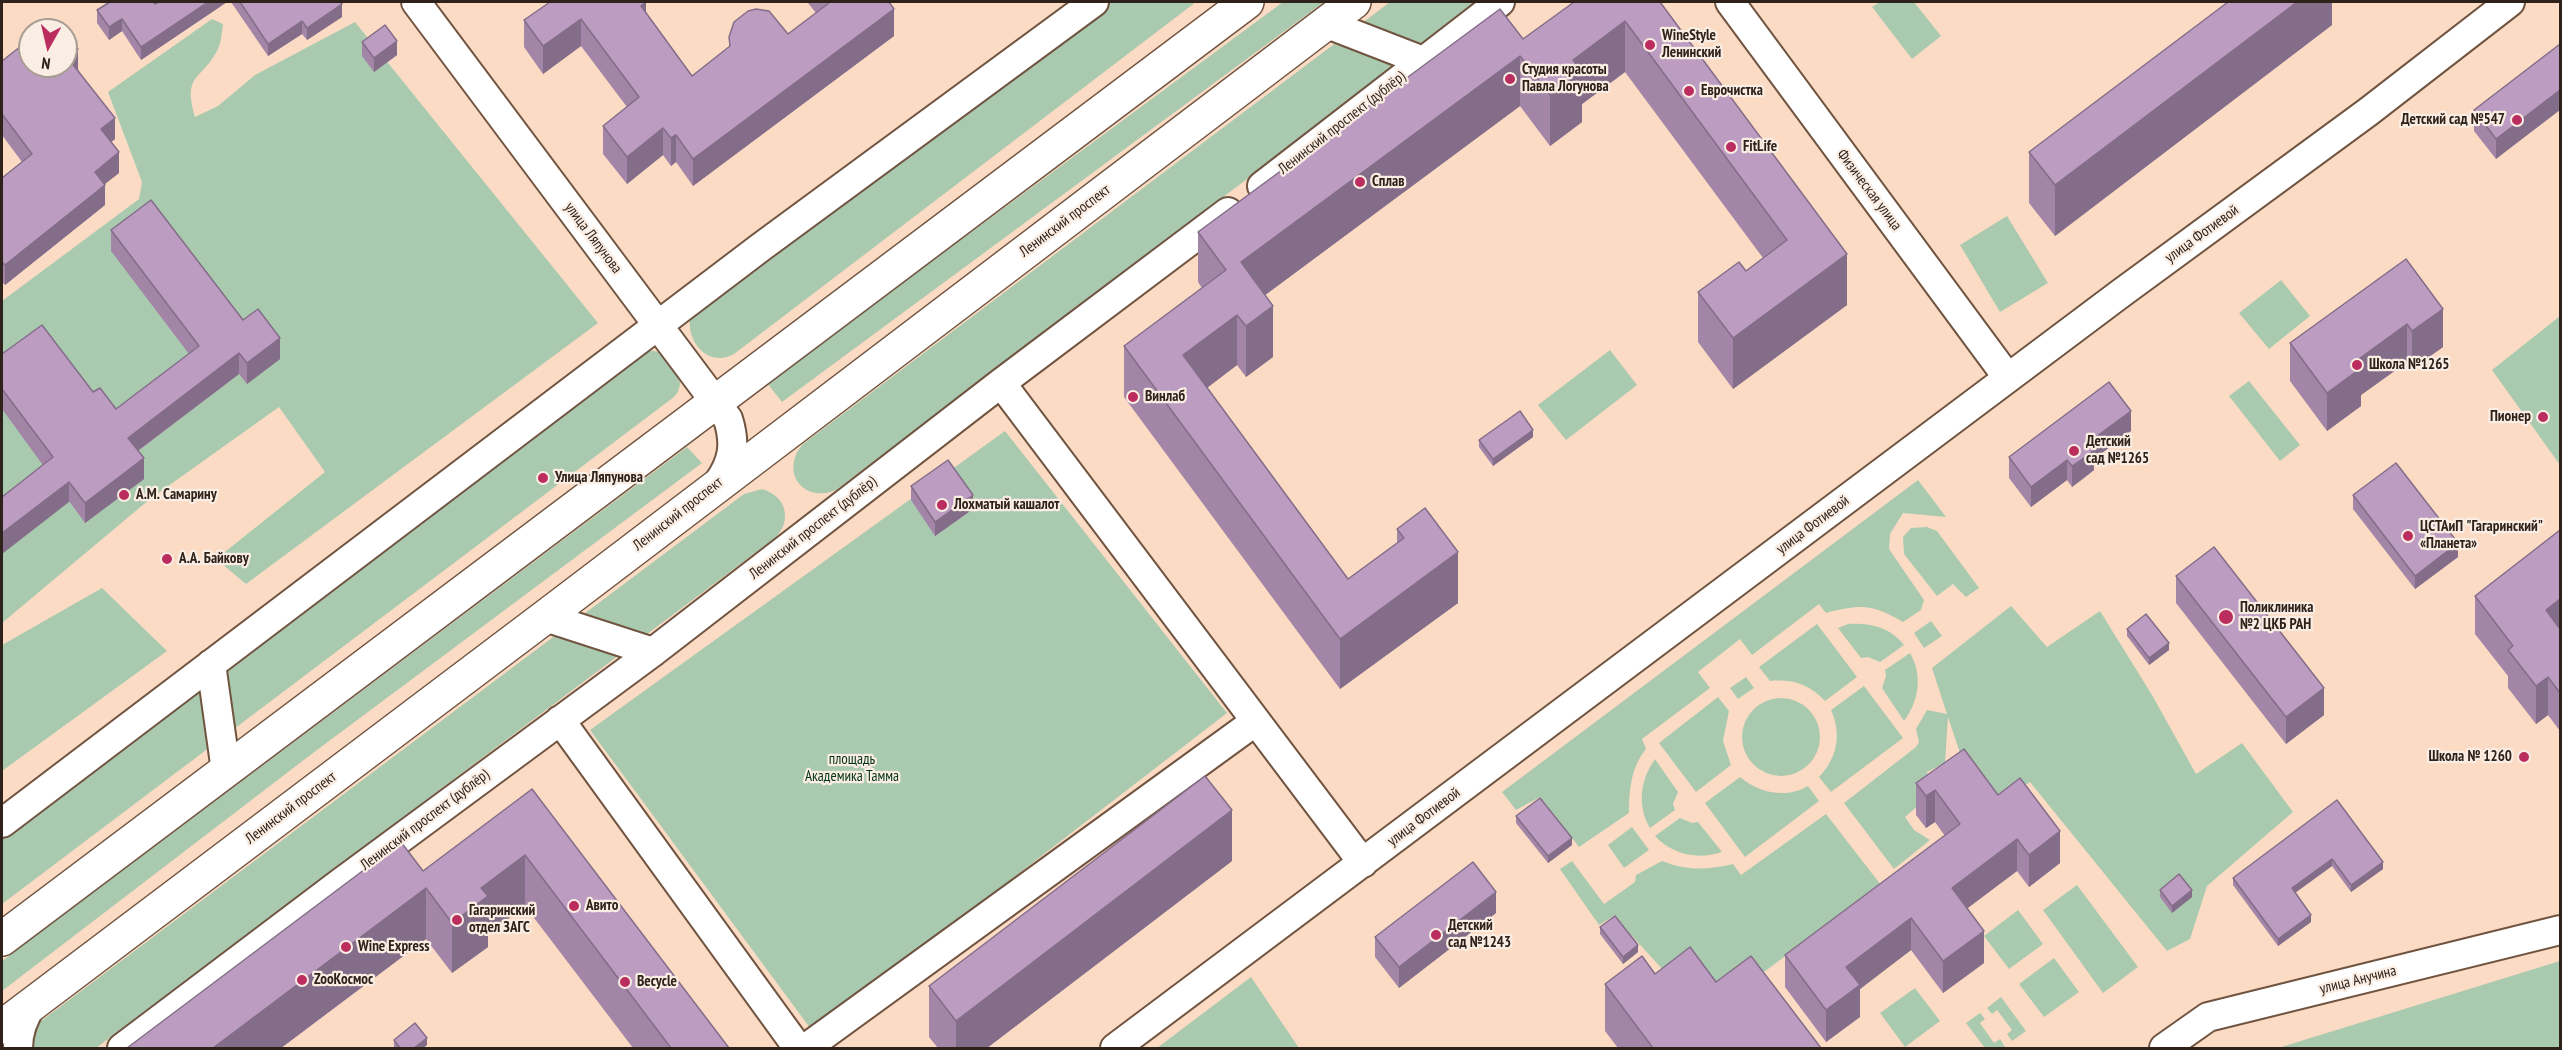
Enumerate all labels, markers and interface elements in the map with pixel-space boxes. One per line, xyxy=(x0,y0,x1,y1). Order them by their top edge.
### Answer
north arrow xyxy=(18,18,78,78)
place label: WineStyle Ленинский xyxy=(1662,27,1721,62)
marker: WineStyle Ленинский xyxy=(1643,38,1657,52)
text: N xyxy=(40,53,51,74)
place label: Студия красоты Павла Логунова xyxy=(1522,61,1609,96)
street label: Ленинский проспект (дублёр) xyxy=(1275,68,1409,178)
marker: Студия красоты Павла Логунова xyxy=(1503,72,1517,86)
place label: Еврочистка xyxy=(1701,82,1763,100)
marker: Еврочистка xyxy=(1682,84,1696,98)
place label: Детский сад №547 xyxy=(2401,111,2505,129)
marker: Детский сад №547 xyxy=(2510,113,2524,127)
place label: FitLife xyxy=(1743,138,1777,156)
marker: FitLife xyxy=(1724,140,1738,154)
street label: Физическая улица xyxy=(1833,146,1905,234)
place label: Сплав xyxy=(1372,173,1404,191)
marker: Сплав xyxy=(1353,175,1367,189)
street label: Ленинский проспект xyxy=(1016,181,1114,261)
street label: улица Ляпунова xyxy=(560,199,626,277)
street label: улица Фотиевой xyxy=(2162,201,2242,267)
place label: Школа №1265 xyxy=(2369,356,2450,374)
marker: Школа №1265 xyxy=(2350,358,2364,372)
place label: Винлаб xyxy=(1145,388,1185,406)
marker: Винлаб xyxy=(1126,390,1140,404)
place label: Пионер xyxy=(2490,408,2531,426)
marker: Пионер xyxy=(2536,410,2550,424)
place label: Детский сад №1265 xyxy=(2086,433,2149,468)
marker: Детский сад №1265 xyxy=(2067,444,2081,458)
place label: Улица Ляпунова xyxy=(555,469,643,487)
marker: Улица Ляпунова xyxy=(536,471,550,485)
street label: Ленинский проспект xyxy=(630,473,726,555)
street label: Ленинский проспект (дублёр) xyxy=(746,473,880,583)
place label: А.М. Самарину xyxy=(136,486,217,504)
marker: А.М. Самарину xyxy=(117,488,131,502)
street label: улица Фотиевой xyxy=(1773,492,1853,558)
place label: Лохматый кашалот xyxy=(954,496,1059,514)
marker: Лохматый кашалот xyxy=(935,498,949,512)
place label: ЦСТАиП "Гагаринский" «Планета» xyxy=(2420,518,2543,553)
marker: ЦСТАиП "Гагаринский" «Планета» xyxy=(2401,529,2415,543)
place label: А.А. Байкову xyxy=(179,550,249,568)
marker: А.А. Байкову xyxy=(160,552,174,566)
place label: Поликлиника №2 ЦКБ РАН xyxy=(2240,599,2313,634)
marker: Поликлиника №2 ЦКБ РАН xyxy=(2217,608,2235,626)
place label: Школа № 1260 xyxy=(2428,748,2512,766)
marker: Школа № 1260 xyxy=(2517,750,2531,764)
park label: площадь Академика Тамма xyxy=(805,751,899,786)
street label: Ленинский проспект (дублёр) xyxy=(357,766,493,874)
street label: Ленинский проспект xyxy=(242,768,340,848)
street label: улица Фотиевой xyxy=(1384,784,1464,850)
place label: Авито xyxy=(586,897,618,915)
marker: Авито xyxy=(567,899,581,913)
place label: Гагаринский отдел ЗАГС xyxy=(469,902,535,937)
marker: Гагаринский отдел ЗАГС xyxy=(450,913,464,927)
place label: Детский сад №1243 xyxy=(1448,917,1511,952)
marker: Детский сад №1243 xyxy=(1429,928,1443,942)
place label: Wine Express xyxy=(358,938,429,956)
marker: Wine Express xyxy=(339,940,353,954)
street label: улица Анучина xyxy=(2318,962,2398,998)
place label: ZooКосмос xyxy=(314,971,373,989)
marker: ZooКосмос xyxy=(295,973,309,987)
place label: Becycle xyxy=(637,973,677,991)
marker: Becycle xyxy=(618,975,632,989)

